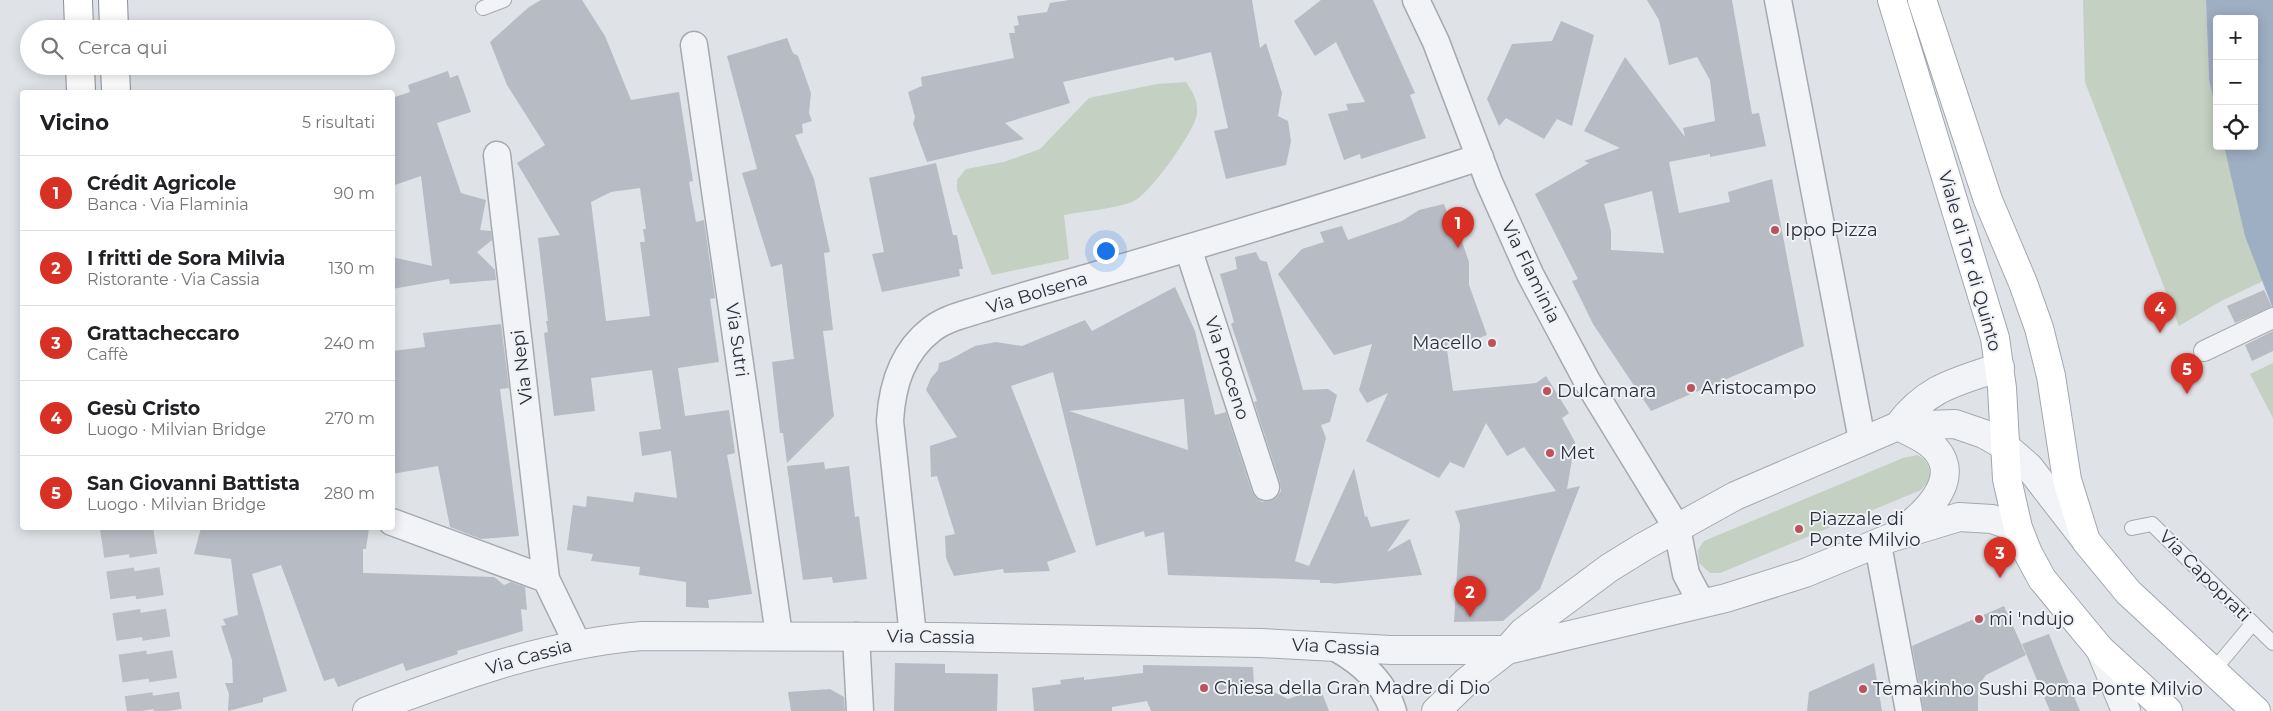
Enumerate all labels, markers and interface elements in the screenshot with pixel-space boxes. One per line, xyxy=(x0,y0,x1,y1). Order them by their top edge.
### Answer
map controls xyxy=(2213,15,2258,150)
button: + xyxy=(2213,15,2258,60)
search box xyxy=(20,20,395,75)
icon: search xyxy=(38,34,66,62)
text: Cerca qui xyxy=(78,36,168,59)
button: − xyxy=(2213,60,2258,105)
button: locate xyxy=(2213,105,2258,150)
text: Vicino xyxy=(40,110,109,135)
text: 5 risultati xyxy=(302,113,375,132)
street label: Viale di Tor di Quinto xyxy=(1934,168,2006,354)
text: Crédit Agricole xyxy=(87,172,236,195)
text: 1 xyxy=(53,184,59,203)
text: 90 m xyxy=(333,184,375,203)
text: Banca · Via Flaminia xyxy=(87,195,249,214)
pin: 1 xyxy=(1442,207,1474,248)
street label: Via Flaminia xyxy=(1497,217,1565,327)
place label: Ippo Pizza xyxy=(1785,219,1878,241)
marker: Ippo Pizza xyxy=(1769,224,1781,236)
your location xyxy=(1093,238,1119,264)
text: I fritti de Sora Milvia xyxy=(87,247,285,270)
text: 2 xyxy=(51,259,61,278)
text: 130 m xyxy=(328,259,375,278)
street label: Via Bolsena xyxy=(984,267,1090,319)
text: Ristorante · Via Cassia xyxy=(87,270,260,289)
pin: 4 xyxy=(2144,292,2176,333)
street label: Via Sutri xyxy=(721,301,753,379)
street label: Via Proceno xyxy=(1200,313,1254,423)
text: Grattacheccaro xyxy=(87,322,239,345)
street label: Via Nepi xyxy=(507,328,537,406)
place label: Macello xyxy=(1412,332,1482,354)
text: 3 xyxy=(51,334,61,353)
text: 240 m xyxy=(324,334,375,353)
marker: Macello xyxy=(1486,337,1498,349)
text: Caffè xyxy=(87,345,128,364)
pin: 5 xyxy=(2171,353,2203,394)
place label: Aristocampo xyxy=(1701,377,1816,399)
place label: Dulcamara xyxy=(1557,380,1656,402)
marker: Aristocampo xyxy=(1685,382,1697,394)
marker: Dulcamara xyxy=(1541,385,1553,397)
text: Gesù Cristo xyxy=(87,397,200,420)
text: 4 xyxy=(50,409,62,428)
text: 270 m xyxy=(325,409,375,428)
text: Luogo · Milvian Bridge xyxy=(87,420,266,439)
place label: Met xyxy=(1560,442,1595,464)
marker: Met xyxy=(1544,447,1556,459)
text: San Giovanni Battista xyxy=(87,472,300,495)
text: 5 xyxy=(51,484,61,503)
text: 280 m xyxy=(324,484,375,503)
text: Luogo · Milvian Bridge xyxy=(87,495,266,514)
place label: Piazzale di Ponte Milvio xyxy=(1809,508,1920,551)
marker: Piazzale di Ponte Milvio xyxy=(1793,523,1805,535)
street label: Via Capoprati xyxy=(2155,526,2255,626)
pin: 3 xyxy=(1984,537,2016,578)
pin: 2 xyxy=(1454,576,1486,617)
place label: mi 'ndujo xyxy=(1989,608,2074,630)
marker: mi 'ndujo xyxy=(1973,613,1985,625)
street label: Via Cassia xyxy=(886,625,976,649)
street label: Via Cassia xyxy=(483,634,575,680)
street label: Via Cassia xyxy=(1291,634,1381,660)
place label: Chiesa della Gran Madre di Dio xyxy=(1214,677,1490,699)
place label: Temakinho Sushi Roma Ponte Milvio xyxy=(1873,678,2203,700)
marker: Chiesa della Gran Madre di Dio xyxy=(1198,682,1210,694)
marker: Temakinho Sushi Roma Ponte Milvio xyxy=(1857,683,1869,695)

